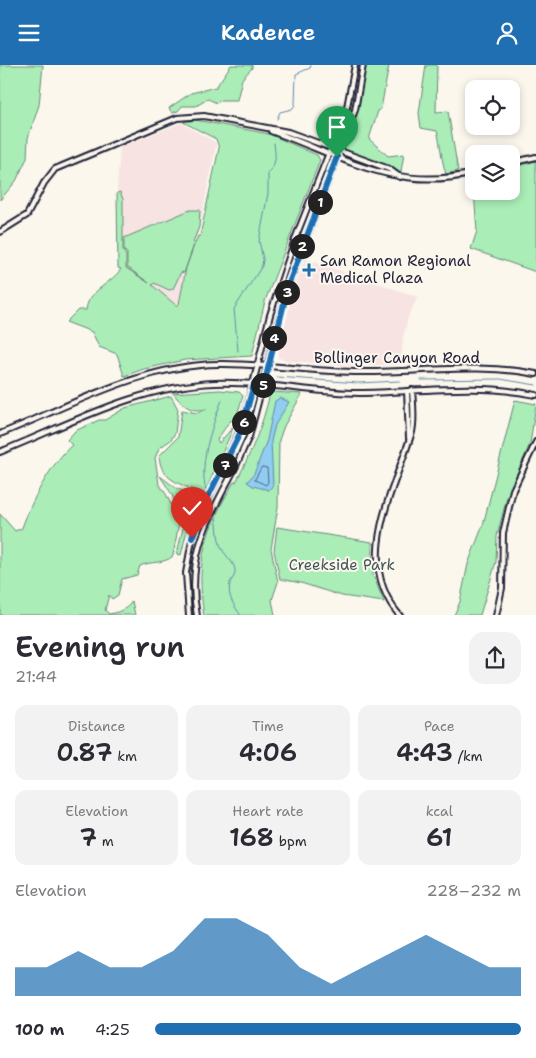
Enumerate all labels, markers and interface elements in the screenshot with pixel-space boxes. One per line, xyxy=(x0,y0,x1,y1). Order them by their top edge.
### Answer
text: Kadence xyxy=(221,18,315,47)
icon: menu xyxy=(15,19,43,47)
icon: person xyxy=(493,19,521,47)
map controls xyxy=(465,80,520,200)
button: locate xyxy=(465,80,520,135)
pin xyxy=(316,106,358,157)
icon: arrive xyxy=(323,113,351,141)
button: layers xyxy=(465,145,520,200)
pin: 1 xyxy=(308,189,332,215)
text: 1 xyxy=(317,193,324,211)
pin: 2 xyxy=(290,233,314,259)
text: 2 xyxy=(298,237,307,255)
place label: San Ramon Regional Medical Plaza xyxy=(320,251,471,288)
marker: San Ramon Regional Medical Plaza xyxy=(302,263,316,277)
pin: 3 xyxy=(274,279,300,305)
text: 3 xyxy=(283,283,292,301)
pin: 4 xyxy=(262,325,286,351)
text: 4 xyxy=(270,329,279,347)
street label: Bollinger Canyon Road xyxy=(314,348,481,368)
pin: 5 xyxy=(250,373,276,397)
text: 5 xyxy=(259,376,268,394)
pin: 6 xyxy=(232,409,256,435)
text: 6 xyxy=(240,413,249,431)
pin: 7 xyxy=(212,453,238,477)
text: 7 xyxy=(221,456,230,474)
pin xyxy=(171,487,213,538)
icon: check xyxy=(178,494,206,522)
park label: Creekside Park xyxy=(289,555,395,575)
text: Evening run xyxy=(15,628,185,666)
button: share xyxy=(469,632,521,684)
text: 21:44 xyxy=(15,666,57,687)
text: Distance xyxy=(68,717,125,735)
text: Time xyxy=(252,717,284,735)
text: Pace xyxy=(424,717,455,735)
text: 0.87 xyxy=(56,735,113,769)
text: 4:06 xyxy=(239,735,297,769)
text: 4:43 xyxy=(396,735,453,769)
text: km xyxy=(113,747,137,765)
text: /km xyxy=(453,747,483,765)
text: Elevation xyxy=(65,802,128,820)
text: Heart rate xyxy=(232,802,304,820)
text: kcal xyxy=(426,802,453,820)
text: 7 xyxy=(79,820,97,854)
text: 168 xyxy=(229,820,274,854)
text: 61 xyxy=(426,820,453,854)
text: m xyxy=(97,832,114,850)
text: bpm xyxy=(274,832,307,850)
text: Elevation xyxy=(15,880,87,901)
text: 228–232 m xyxy=(427,880,521,901)
text: 100 m xyxy=(15,1019,64,1040)
text: 4:25 xyxy=(95,1019,130,1040)

